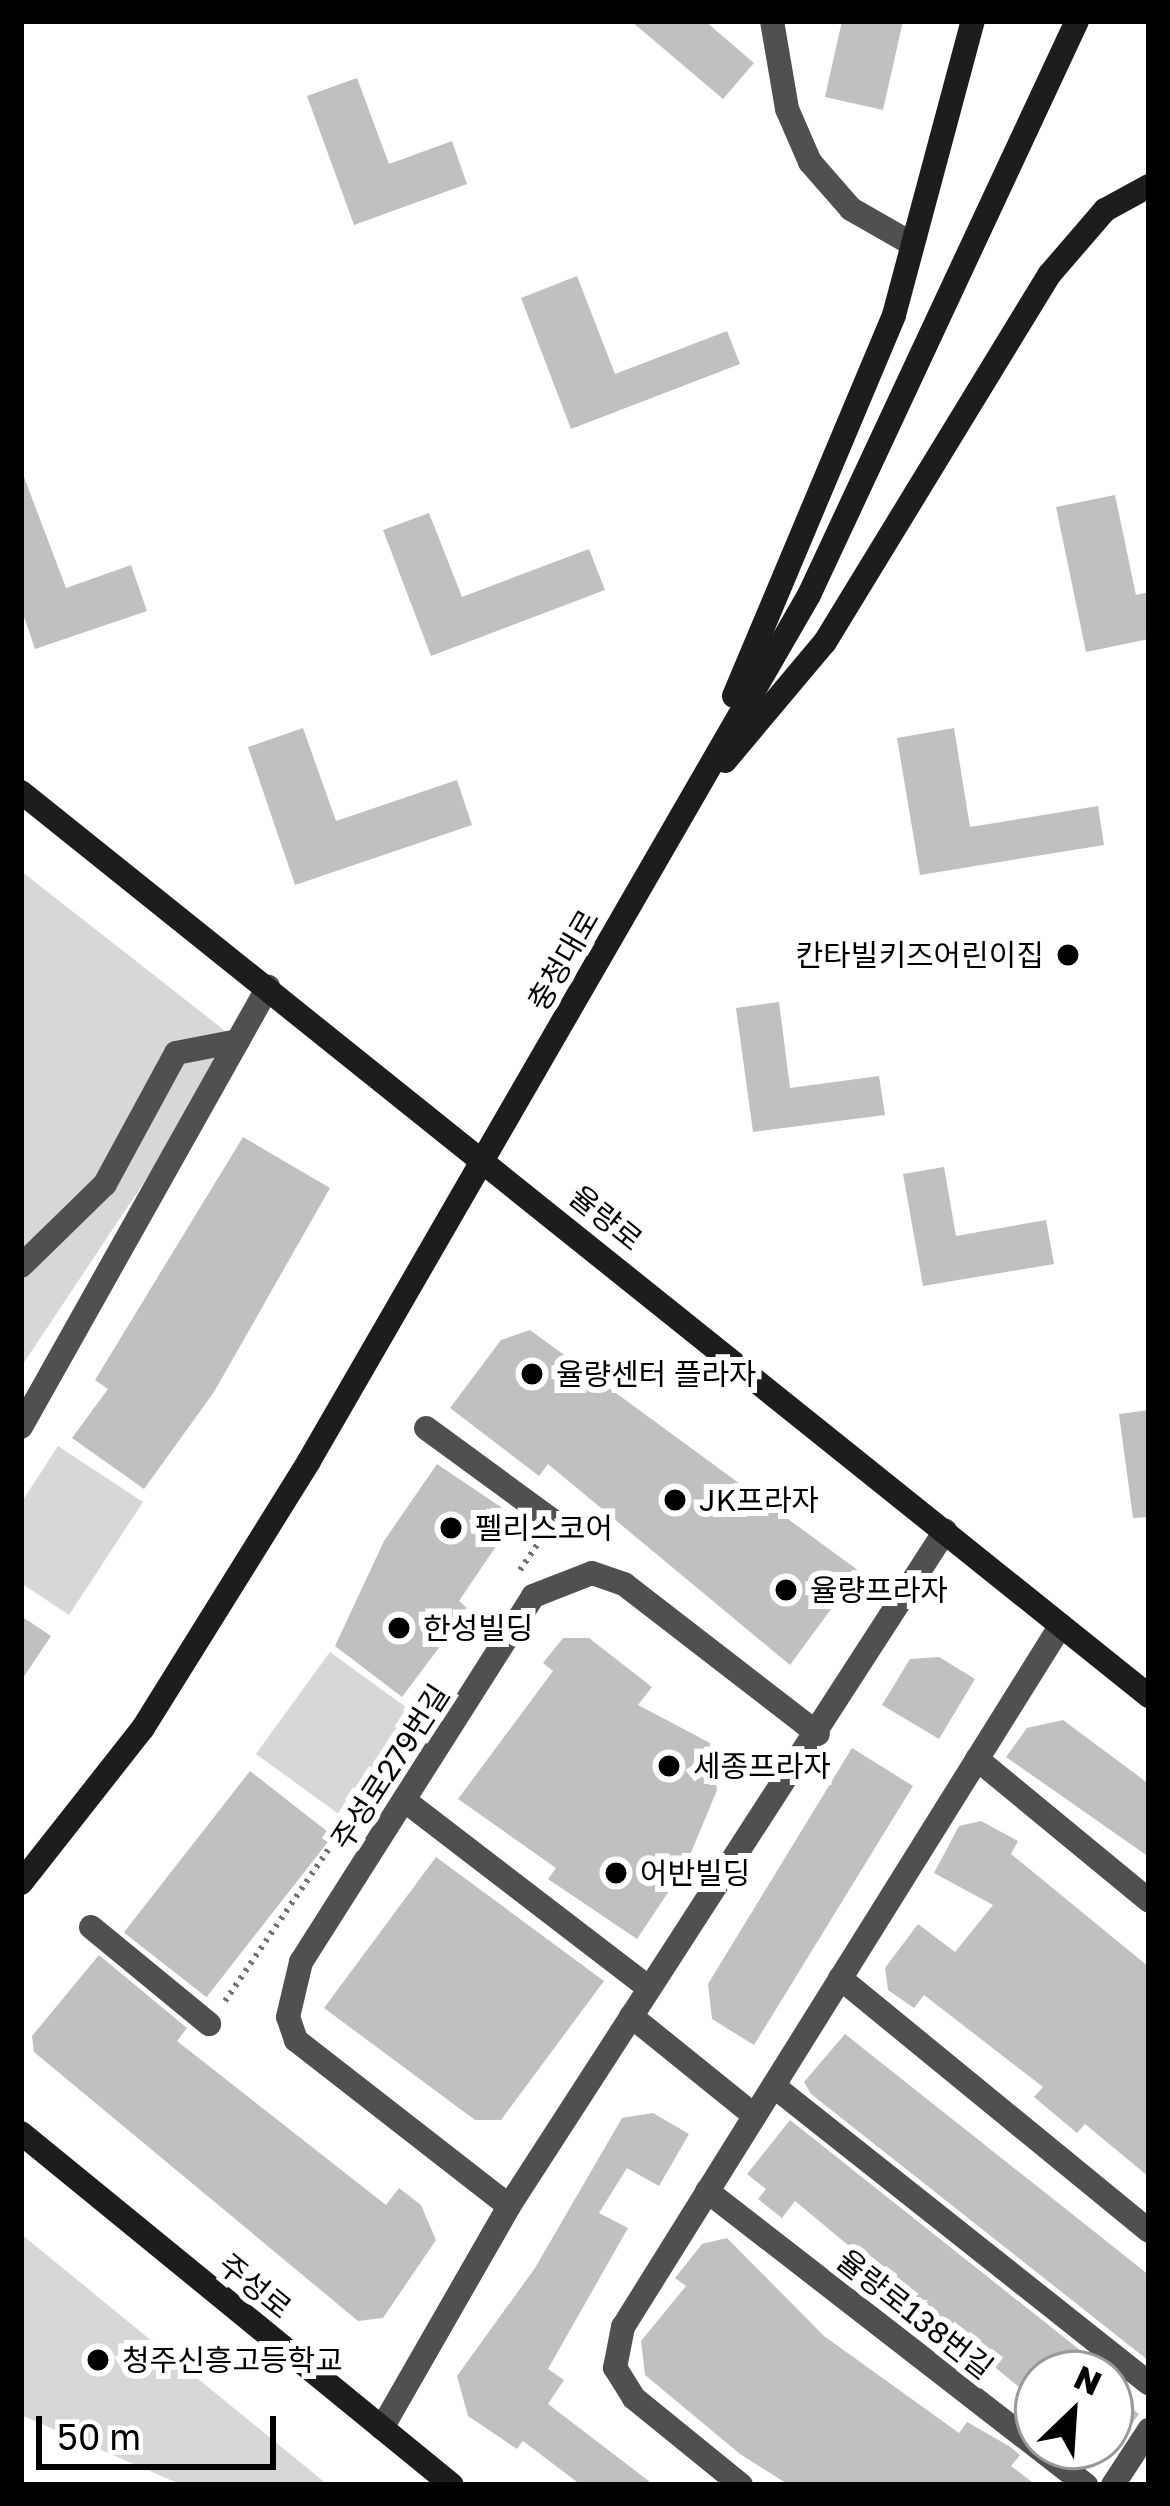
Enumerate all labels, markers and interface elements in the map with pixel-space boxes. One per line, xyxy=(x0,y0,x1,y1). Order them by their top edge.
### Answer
street label: 충청대로 xyxy=(520,903,606,1017)
place label: 칸타빌키즈어린이집 xyxy=(796,937,1044,973)
marker: 칸타빌키즈어린이집 xyxy=(1055,942,1081,968)
street label: 율량로 xyxy=(562,1178,650,1258)
place label: 율량센터 플라자 xyxy=(556,1356,757,1392)
marker: 율량센터 플라자 xyxy=(519,1361,545,1387)
place label: JK프라자 xyxy=(699,1482,819,1518)
marker: JK프라자 xyxy=(662,1487,688,1513)
place label: 펠리스코어 xyxy=(475,1510,613,1546)
marker: 펠리스코어 xyxy=(438,1515,464,1541)
place label: 율량프라자 xyxy=(810,1572,948,1608)
marker: 율량프라자 xyxy=(773,1577,799,1603)
place label: 한성빌딩 xyxy=(423,1610,533,1646)
marker: 한성빌딩 xyxy=(386,1615,412,1641)
street label: 주성로279번길 xyxy=(323,1678,457,1856)
place label: 세종프라자 xyxy=(693,1748,831,1784)
marker: 세종프라자 xyxy=(656,1753,682,1779)
place label: 어반빌딩 xyxy=(640,1855,750,1891)
marker: 어반빌딩 xyxy=(603,1860,629,1886)
street label: 율량로138번길 xyxy=(830,2242,1000,2386)
street label: 주성로 xyxy=(211,2246,299,2326)
place label: 청주신흥고등학교 xyxy=(122,2342,343,2378)
marker: 청주신흥고등학교 xyxy=(85,2347,111,2373)
north arrow xyxy=(1014,2350,1134,2470)
text: N xyxy=(1069,2357,1108,2403)
scale bar xyxy=(42,2392,282,2466)
text: 50 m xyxy=(57,2415,141,2458)

